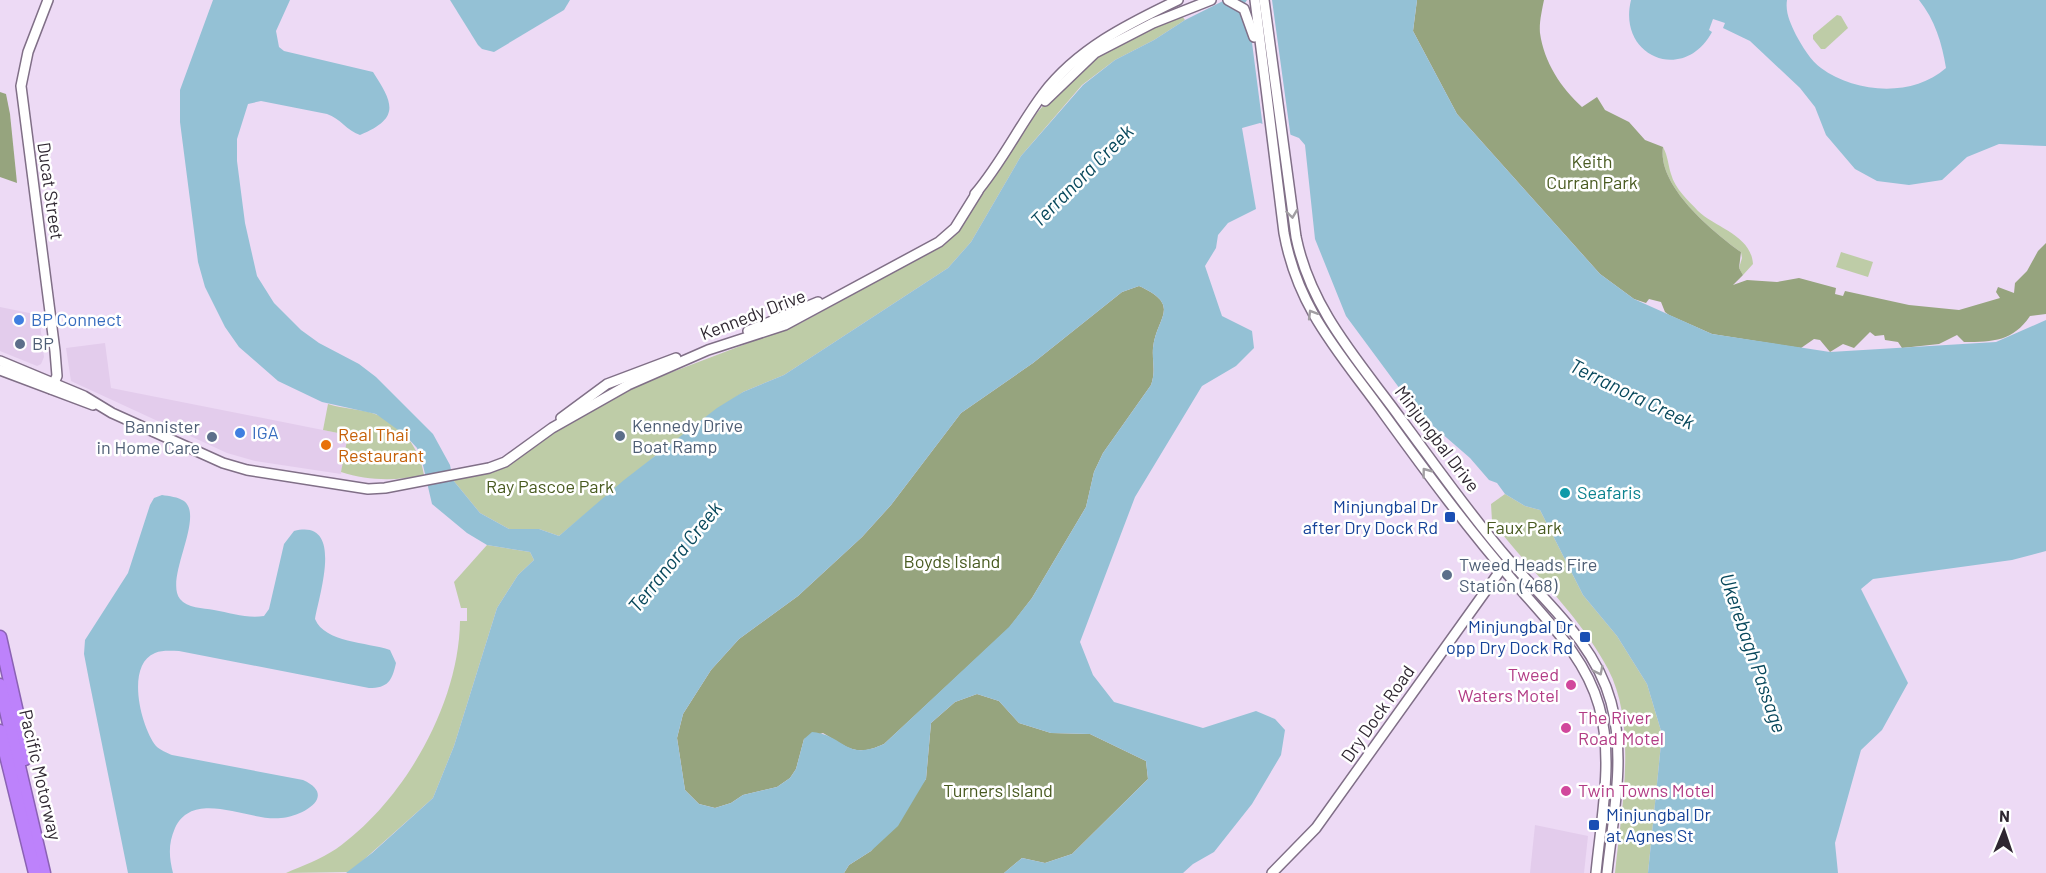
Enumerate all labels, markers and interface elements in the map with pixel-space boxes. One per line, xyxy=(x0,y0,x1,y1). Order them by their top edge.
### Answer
water label: Terranora Creek xyxy=(1025,119,1138,232)
street label: Ducat Street xyxy=(33,141,69,241)
park label: Keith Curran Park xyxy=(1546,150,1638,193)
one-way arrow xyxy=(1286,210,1298,219)
street label: Kennedy Drive xyxy=(697,284,808,344)
place label: BP Connect xyxy=(31,308,122,330)
one-way arrow xyxy=(1308,310,1319,320)
marker: BP Connect xyxy=(12,313,26,327)
place label: BP xyxy=(32,332,54,354)
marker: BP xyxy=(13,337,27,351)
water label: Terranora Creek xyxy=(1566,353,1699,434)
street label: Minjungbal Drive xyxy=(1391,381,1485,496)
place label: Kennedy Drive Boat Ramp xyxy=(632,414,743,457)
place label: Bannister in Home Care xyxy=(97,415,200,458)
place label: IGA xyxy=(252,421,279,443)
place label: Real Thai Restaurant xyxy=(338,423,424,466)
marker: IGA xyxy=(233,426,247,440)
marker: Kennedy Drive Boat Ramp xyxy=(613,429,627,443)
marker: Bannister in Home Care xyxy=(205,430,219,444)
marker: Real Thai Restaurant xyxy=(319,438,333,452)
one-way arrow xyxy=(1422,468,1433,479)
park label: Ray Pascoe Park xyxy=(486,475,614,497)
place label: Seafaris xyxy=(1577,481,1641,503)
marker: Seafaris xyxy=(1558,486,1572,500)
place label: Minjungbal Dr after Dry Dock Rd xyxy=(1303,495,1438,538)
water label: Terranora Creek xyxy=(622,496,726,617)
marker: Minjungbal Dr after Dry Dock Rd xyxy=(1443,510,1457,524)
park label: Faux Park xyxy=(1486,516,1562,538)
park label: Boyds Island xyxy=(904,550,1000,572)
place label: Tweed Heads Fire Station (468) xyxy=(1459,553,1597,596)
marker: Tweed Heads Fire Station (468) xyxy=(1440,568,1454,582)
water label: Ukerebagh Passage xyxy=(1715,570,1792,736)
place label: Minjungbal Dr opp Dry Dock Rd xyxy=(1446,615,1573,658)
marker: Minjungbal Dr opp Dry Dock Rd xyxy=(1578,630,1592,644)
street label: Dry Dock Road xyxy=(1336,661,1419,766)
place label: Tweed Waters Motel xyxy=(1458,663,1559,706)
one-way arrow xyxy=(1591,664,1603,675)
marker: Tweed Waters Motel xyxy=(1564,678,1578,692)
place label: The River Road Motel xyxy=(1578,706,1664,749)
street label: Pacific Motorway xyxy=(15,707,67,842)
marker: The River Road Motel xyxy=(1559,721,1573,735)
park label: Turners Island xyxy=(943,779,1053,801)
place label: Twin Towns Motel xyxy=(1578,779,1714,801)
marker: Twin Towns Motel xyxy=(1559,784,1573,798)
north arrow xyxy=(1974,801,2034,861)
place label: Minjungbal Dr at Agnes St xyxy=(1606,803,1711,846)
text: N xyxy=(1999,806,2010,825)
marker: Minjungbal Dr at Agnes St xyxy=(1587,818,1601,832)

